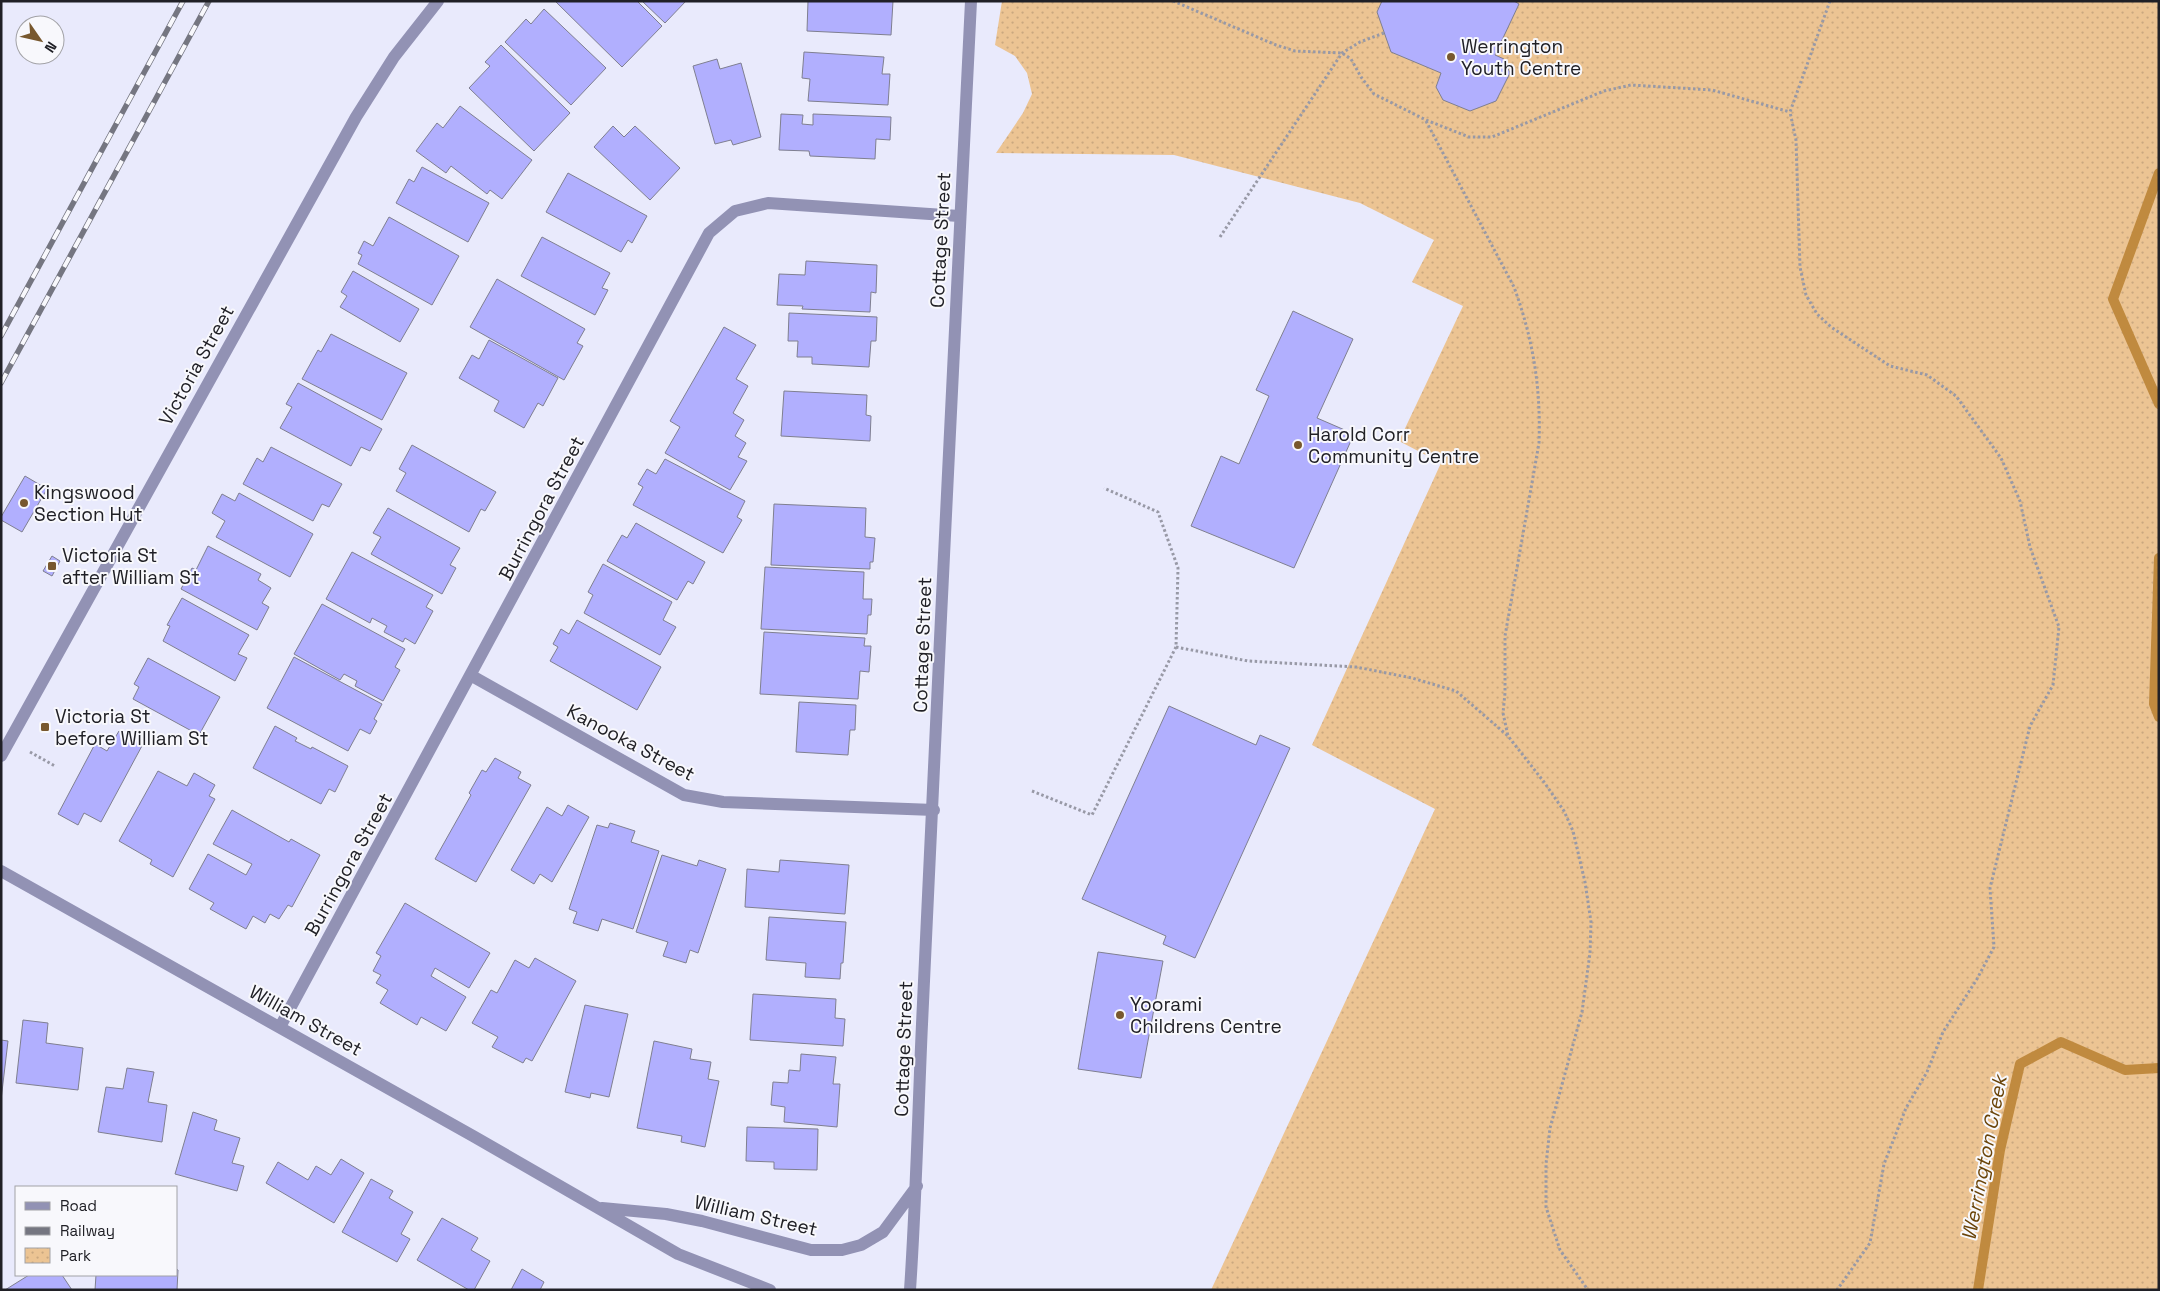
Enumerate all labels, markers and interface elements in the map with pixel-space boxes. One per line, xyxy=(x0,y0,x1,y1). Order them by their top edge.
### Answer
north arrow xyxy=(15,15,65,65)
place label: Werrington Youth Centre xyxy=(1461,34,1581,81)
text: N xyxy=(41,38,61,56)
marker: Werrington Youth Centre xyxy=(1445,51,1457,63)
street label: Cottage Street xyxy=(924,172,957,309)
street label: Victoria Street xyxy=(153,301,240,430)
place label: Harold Corr Community Centre xyxy=(1308,422,1479,469)
street label: Burringora Street xyxy=(493,432,590,585)
marker: Harold Corr Community Centre xyxy=(1292,439,1304,451)
place label: Kingswood Section Hut xyxy=(34,480,142,527)
marker: Kingswood Section Hut xyxy=(18,497,30,509)
place label: Victoria St after William St xyxy=(62,543,200,590)
marker: Victoria St after William St xyxy=(46,560,58,572)
street label: Cottage Street xyxy=(908,577,937,713)
street label: Kanooka Street xyxy=(562,698,699,787)
place label: Victoria St before William St xyxy=(55,704,208,751)
marker: Victoria St before William St xyxy=(39,721,51,733)
street label: Burringora Street xyxy=(299,788,398,940)
street label: William Street xyxy=(245,979,367,1062)
street label: Cottage Street xyxy=(889,981,918,1117)
place label: Yoorami Childrens Centre xyxy=(1130,992,1282,1039)
marker: Yoorami Childrens Centre xyxy=(1114,1009,1126,1021)
water label: Werrington Creek xyxy=(1955,1071,2013,1243)
legend xyxy=(15,1186,178,1276)
street label: William Street xyxy=(692,1189,820,1242)
text: Road xyxy=(60,1196,97,1215)
text: Railway xyxy=(60,1221,115,1240)
text: Park xyxy=(60,1246,91,1265)

